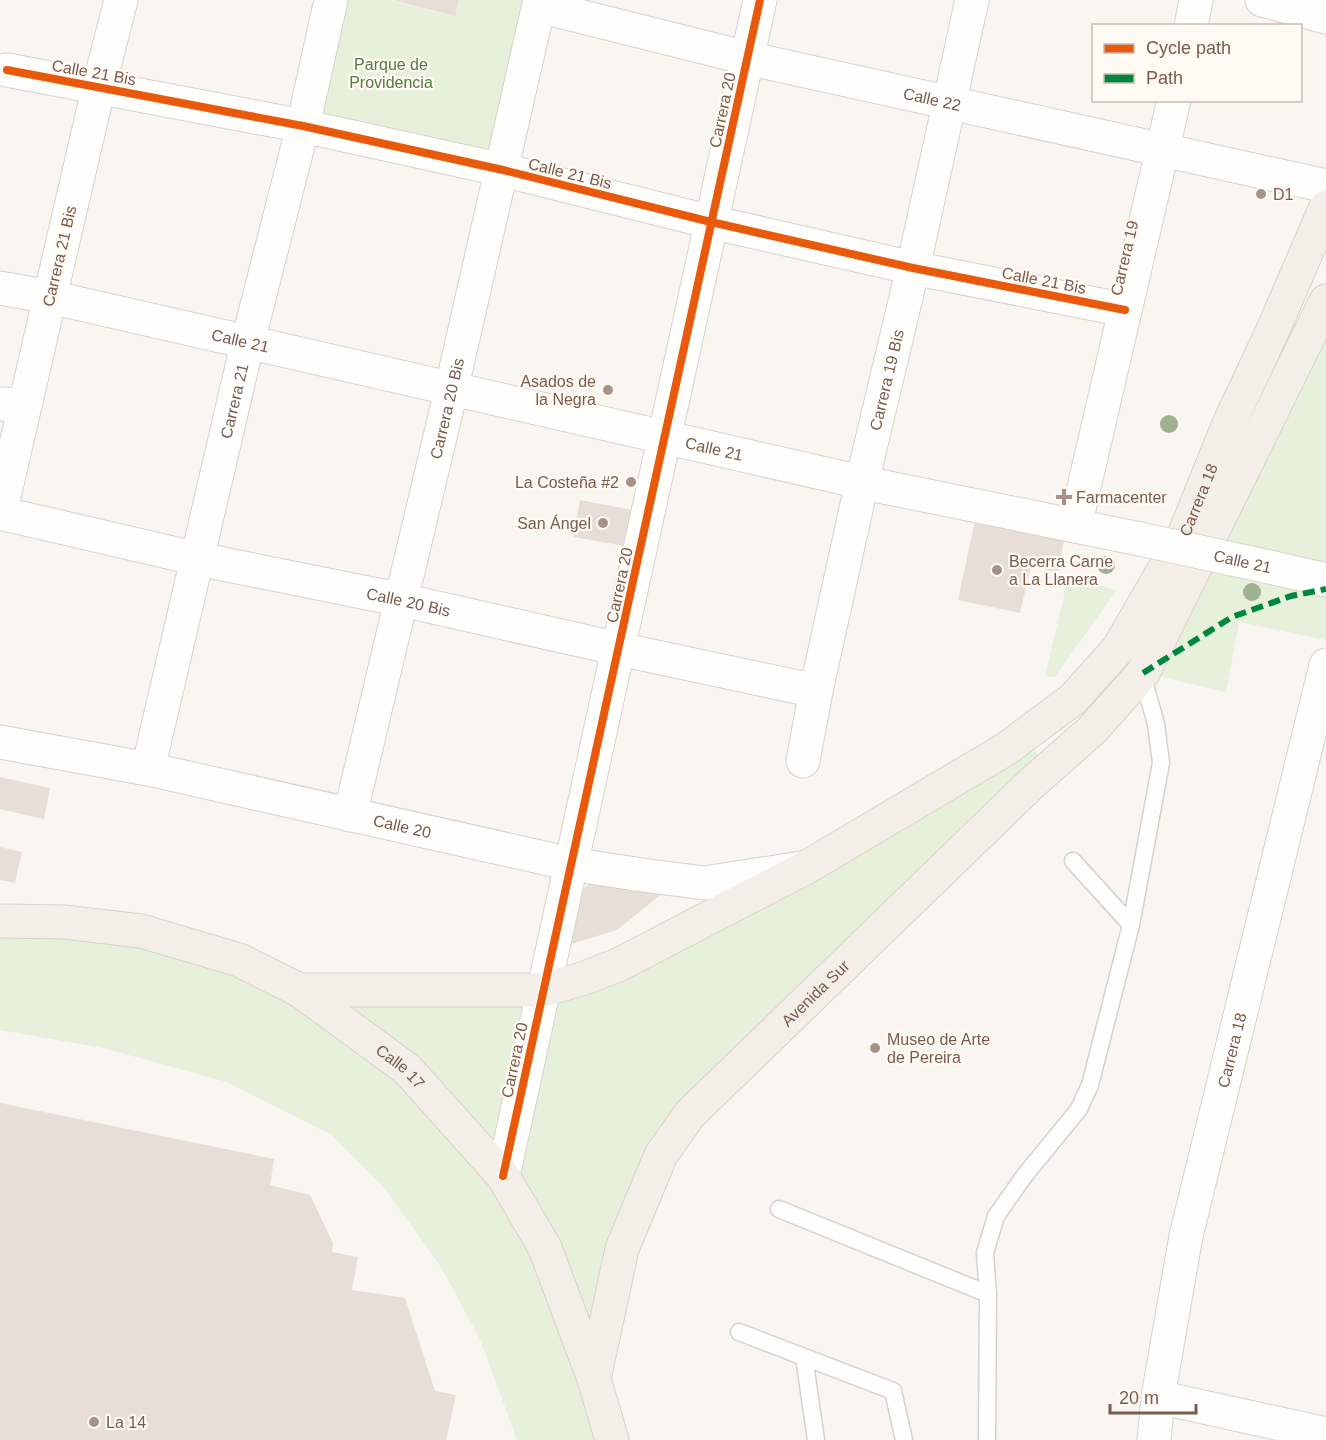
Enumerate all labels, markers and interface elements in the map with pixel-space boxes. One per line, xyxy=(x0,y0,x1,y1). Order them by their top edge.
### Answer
legend xyxy=(1092,24,1302,102)
text: Cycle path xyxy=(1146,38,1231,58)
park label: Parque de Providencia xyxy=(349,56,433,91)
street label: Calle 21 Bis xyxy=(50,57,137,88)
text: Path xyxy=(1146,68,1183,88)
street label: Carrera 20 xyxy=(706,71,739,149)
street label: Calle 22 xyxy=(901,85,963,114)
street label: Calle 21 Bis xyxy=(526,155,613,192)
place label: D1 xyxy=(1273,186,1294,203)
marker: D1 xyxy=(1254,187,1268,201)
street label: Carrera 21 Bis xyxy=(40,204,79,308)
street label: Carrera 19 xyxy=(1108,219,1141,297)
street label: Calle 21 Bis xyxy=(1000,264,1087,297)
street label: Calle 21 xyxy=(210,326,271,356)
street label: Carrera 19 Bis xyxy=(867,328,907,432)
street label: Carrera 20 Bis xyxy=(427,356,467,461)
street label: Carrera 21 xyxy=(218,362,251,440)
place label: Asados de la Negra xyxy=(520,373,596,408)
marker: Asados de la Negra xyxy=(601,383,615,397)
street label: Calle 21 xyxy=(684,434,745,464)
street label: Carrera 18 xyxy=(1176,461,1221,539)
place label: La Costeña #2 xyxy=(515,474,619,491)
marker: La Costeña #2 xyxy=(624,475,638,489)
place label: Farmacenter xyxy=(1076,489,1167,506)
marker: Farmacenter xyxy=(1057,490,1071,504)
place label: San Ángel xyxy=(517,514,591,532)
marker: San Ángel xyxy=(596,516,610,530)
street label: Carrera 20 xyxy=(603,546,636,624)
street label: Calle 21 xyxy=(1212,547,1273,576)
place label: Becerra Carne a La Llanera xyxy=(1009,553,1113,588)
marker: Becerra Carne a La Llanera xyxy=(990,563,1004,577)
street label: Calle 20 Bis xyxy=(365,585,452,620)
street label: Calle 20 xyxy=(372,812,433,841)
street label: Avenida Sur xyxy=(778,957,853,1030)
street label: Carrera 18 xyxy=(1215,1011,1249,1089)
street label: Carrera 20 xyxy=(498,1021,531,1099)
place label: Museo de Arte de Pereira xyxy=(887,1031,990,1066)
street label: Calle 17 xyxy=(373,1041,428,1092)
marker: Museo de Arte de Pereira xyxy=(868,1041,882,1055)
scale bar xyxy=(1110,1377,1196,1415)
text: 20 m xyxy=(1119,1388,1159,1408)
place label: La 14 xyxy=(106,1414,146,1431)
marker: La 14 xyxy=(87,1415,101,1429)

